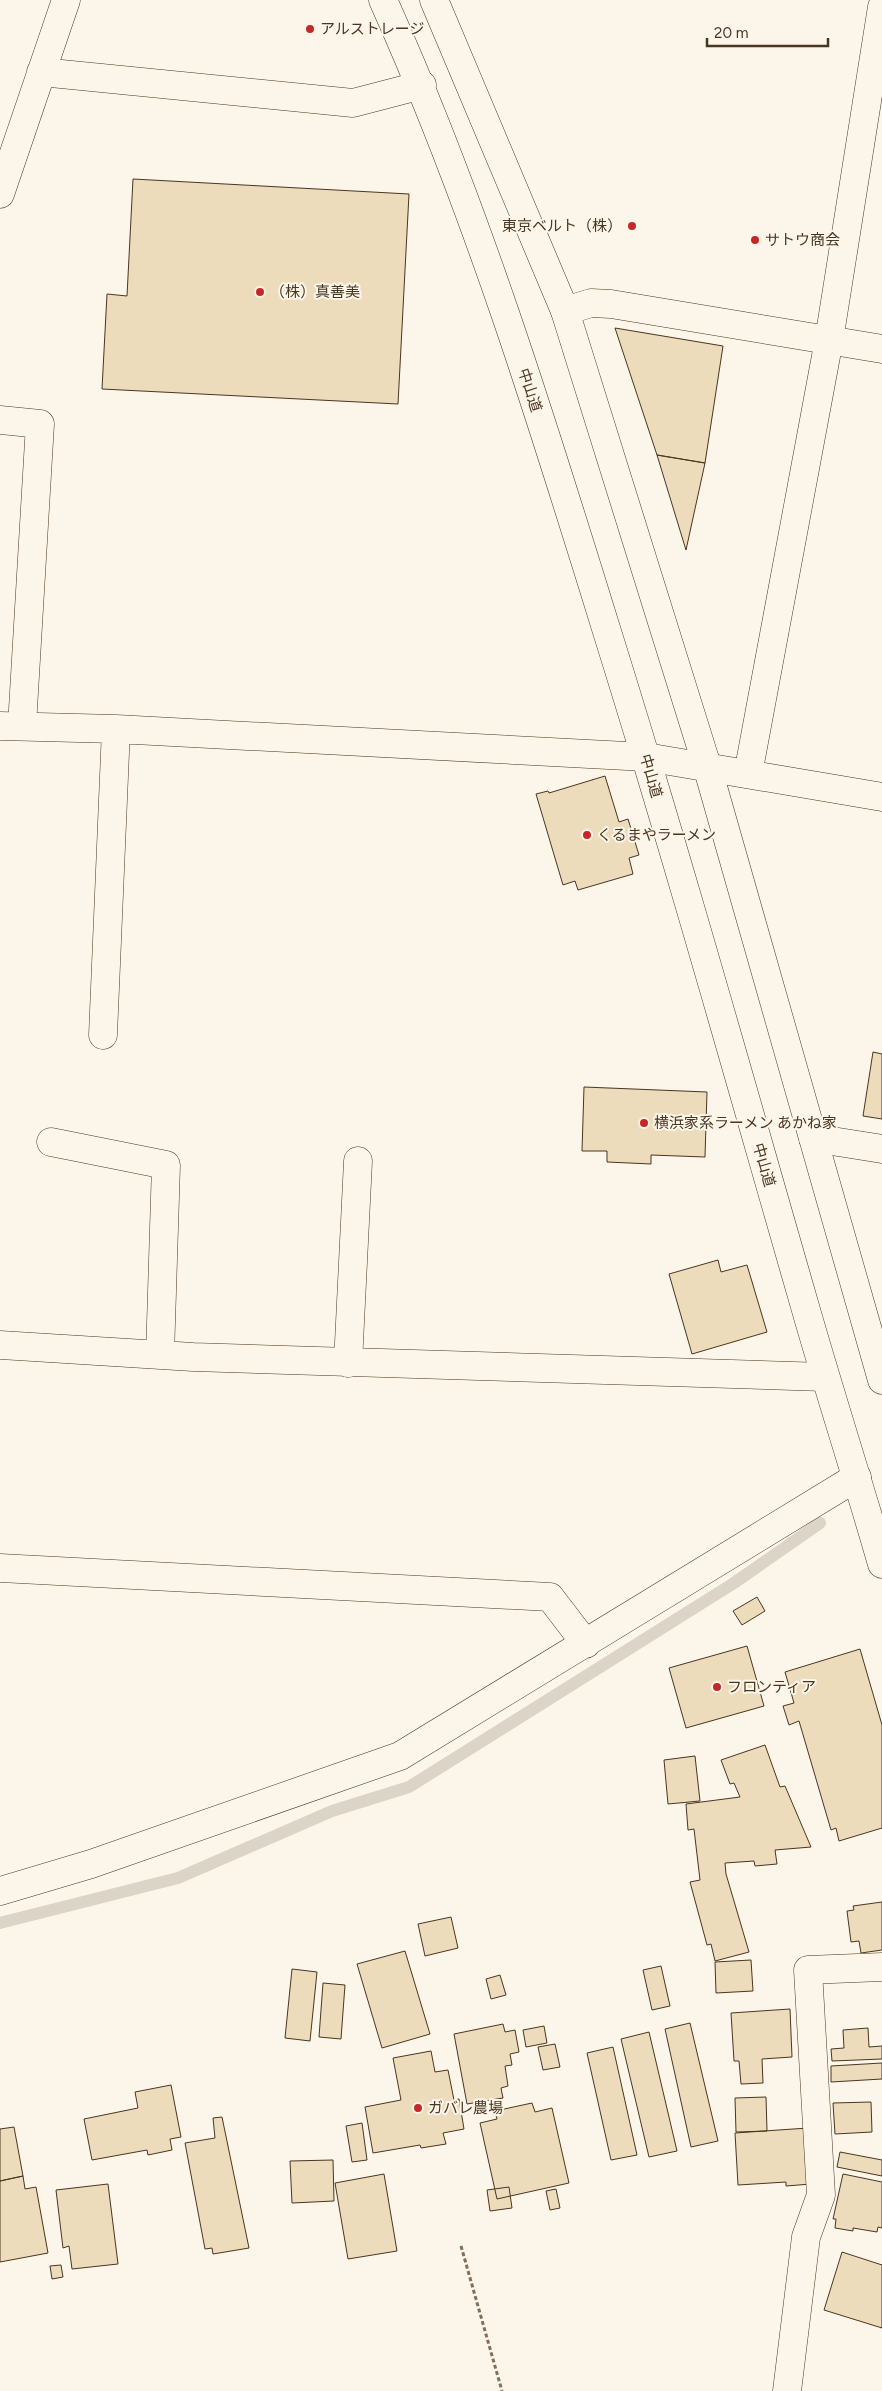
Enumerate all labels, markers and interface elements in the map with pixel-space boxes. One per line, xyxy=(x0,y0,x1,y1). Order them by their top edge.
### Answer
scale bar xyxy=(707,15,828,47)
place label: アルストレージ xyxy=(320,20,425,38)
marker: アルストレージ xyxy=(304,23,316,35)
text: 20 m xyxy=(714,24,748,42)
place label: 東京ベルト（株） xyxy=(502,217,622,235)
marker: 東京ベルト（株） xyxy=(626,220,638,232)
place label: サトウ商会 xyxy=(765,231,840,249)
marker: サトウ商会 xyxy=(749,234,761,246)
place label: （株）真善美 xyxy=(270,283,360,301)
marker: （株）真善美 xyxy=(254,286,266,298)
street label: 中山道 xyxy=(514,366,546,414)
street label: 中山道 xyxy=(636,752,666,800)
place label: くるまやラーメン xyxy=(597,826,716,844)
marker: くるまやラーメン xyxy=(581,829,593,841)
place label: 横浜家系ラーメン あかね家 xyxy=(654,1114,837,1132)
marker: 横浜家系ラーメン あかね家 xyxy=(638,1117,650,1129)
street label: 中山道 xyxy=(749,1141,779,1189)
place label: フロンティア xyxy=(727,1678,816,1696)
marker: フロンティア xyxy=(711,1681,723,1693)
place label: ガバレ農場 xyxy=(428,2099,503,2117)
marker: ガバレ農場 xyxy=(412,2102,424,2114)

